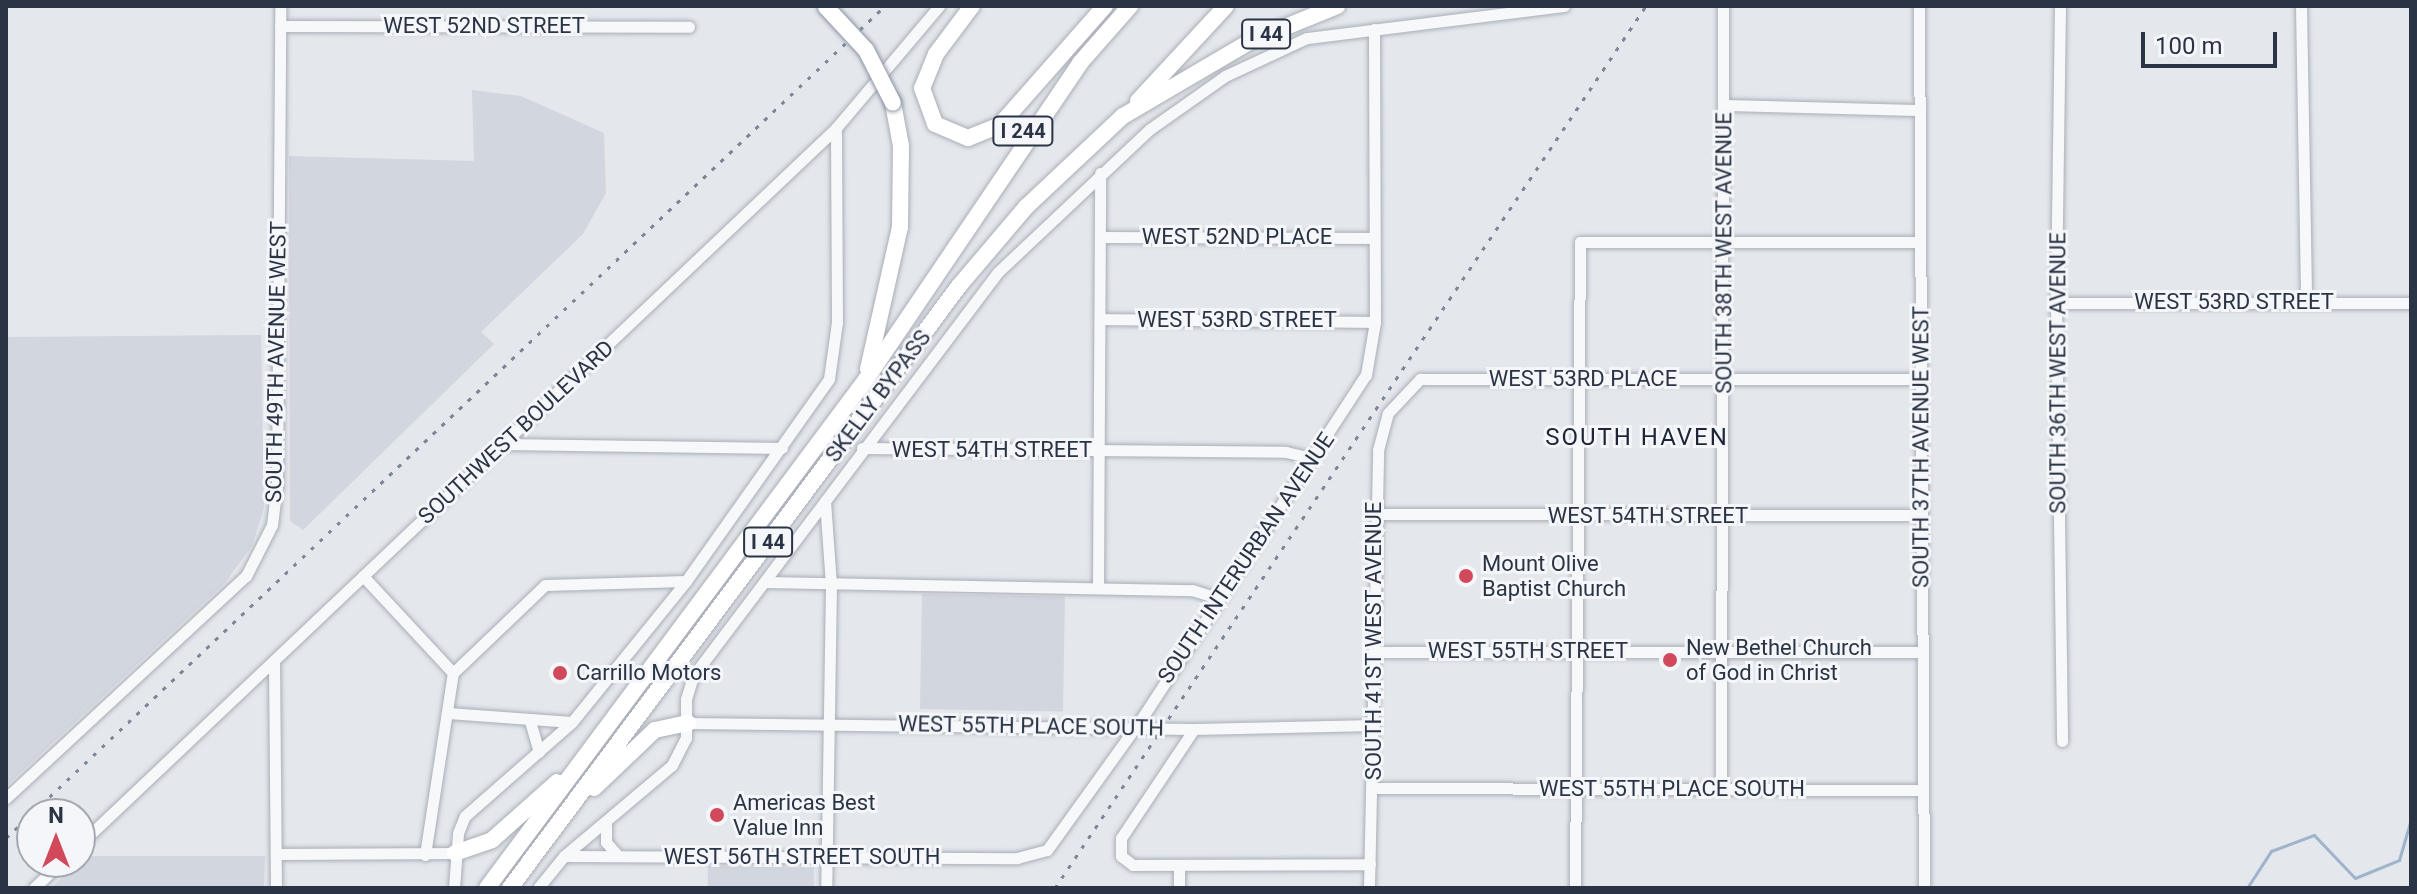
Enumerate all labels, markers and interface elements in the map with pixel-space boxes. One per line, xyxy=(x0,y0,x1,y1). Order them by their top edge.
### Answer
street label: WEST 52ND STREET xyxy=(383,13,585,39)
scale bar xyxy=(2145,16,2281,66)
road number: I 44 xyxy=(1240,18,1292,50)
text: 100 m xyxy=(2155,32,2222,60)
street label: SOUTH 38TH WEST AVENUE xyxy=(1711,112,1737,394)
road number: I 244 xyxy=(991,115,1055,147)
street label: SOUTH 49TH AVENUE WEST xyxy=(260,221,292,503)
street label: WEST 52ND PLACE xyxy=(1142,224,1332,250)
street label: SOUTH 36TH WEST AVENUE xyxy=(2045,232,2071,514)
street label: WEST 53RD STREET xyxy=(2134,289,2334,315)
street label: SOUTH 37TH AVENUE WEST xyxy=(1908,306,1934,588)
street label: WEST 53RD STREET xyxy=(1137,307,1337,333)
street label: SKELLY BYPASS xyxy=(820,325,936,467)
street label: SOUTHWEST BOULEVARD xyxy=(413,334,619,530)
street label: WEST 53RD PLACE xyxy=(1489,366,1677,392)
district label: SOUTH HAVEN xyxy=(1545,424,1729,452)
street label: SOUTH INTERURBAN AVENUE xyxy=(1152,428,1340,688)
street label: WEST 54TH STREET xyxy=(892,437,1092,463)
street label: SOUTH 41ST WEST AVENUE xyxy=(1361,501,1387,781)
street label: WEST 54TH STREET xyxy=(1548,503,1748,529)
road number: I 44 xyxy=(742,526,794,558)
place label: Mount Olive Baptist Church xyxy=(1482,550,1626,602)
marker: Mount Olive Baptist Church xyxy=(1457,567,1475,585)
place label: New Bethel Church of God in Christ xyxy=(1686,634,1872,686)
street label: WEST 55TH STREET xyxy=(1428,638,1628,664)
marker: New Bethel Church of God in Christ xyxy=(1661,651,1679,669)
place label: Carrillo Motors xyxy=(576,660,721,686)
marker: Carrillo Motors xyxy=(551,664,569,682)
street label: WEST 55TH PLACE SOUTH xyxy=(898,710,1164,742)
street label: WEST 55TH PLACE SOUTH xyxy=(1539,776,1805,802)
place label: Americas Best Value Inn xyxy=(733,789,875,840)
north arrow xyxy=(16,798,96,878)
text: N xyxy=(48,803,64,828)
marker: Americas Best Value Inn xyxy=(708,806,726,824)
street label: WEST 56TH STREET SOUTH xyxy=(663,844,941,870)

